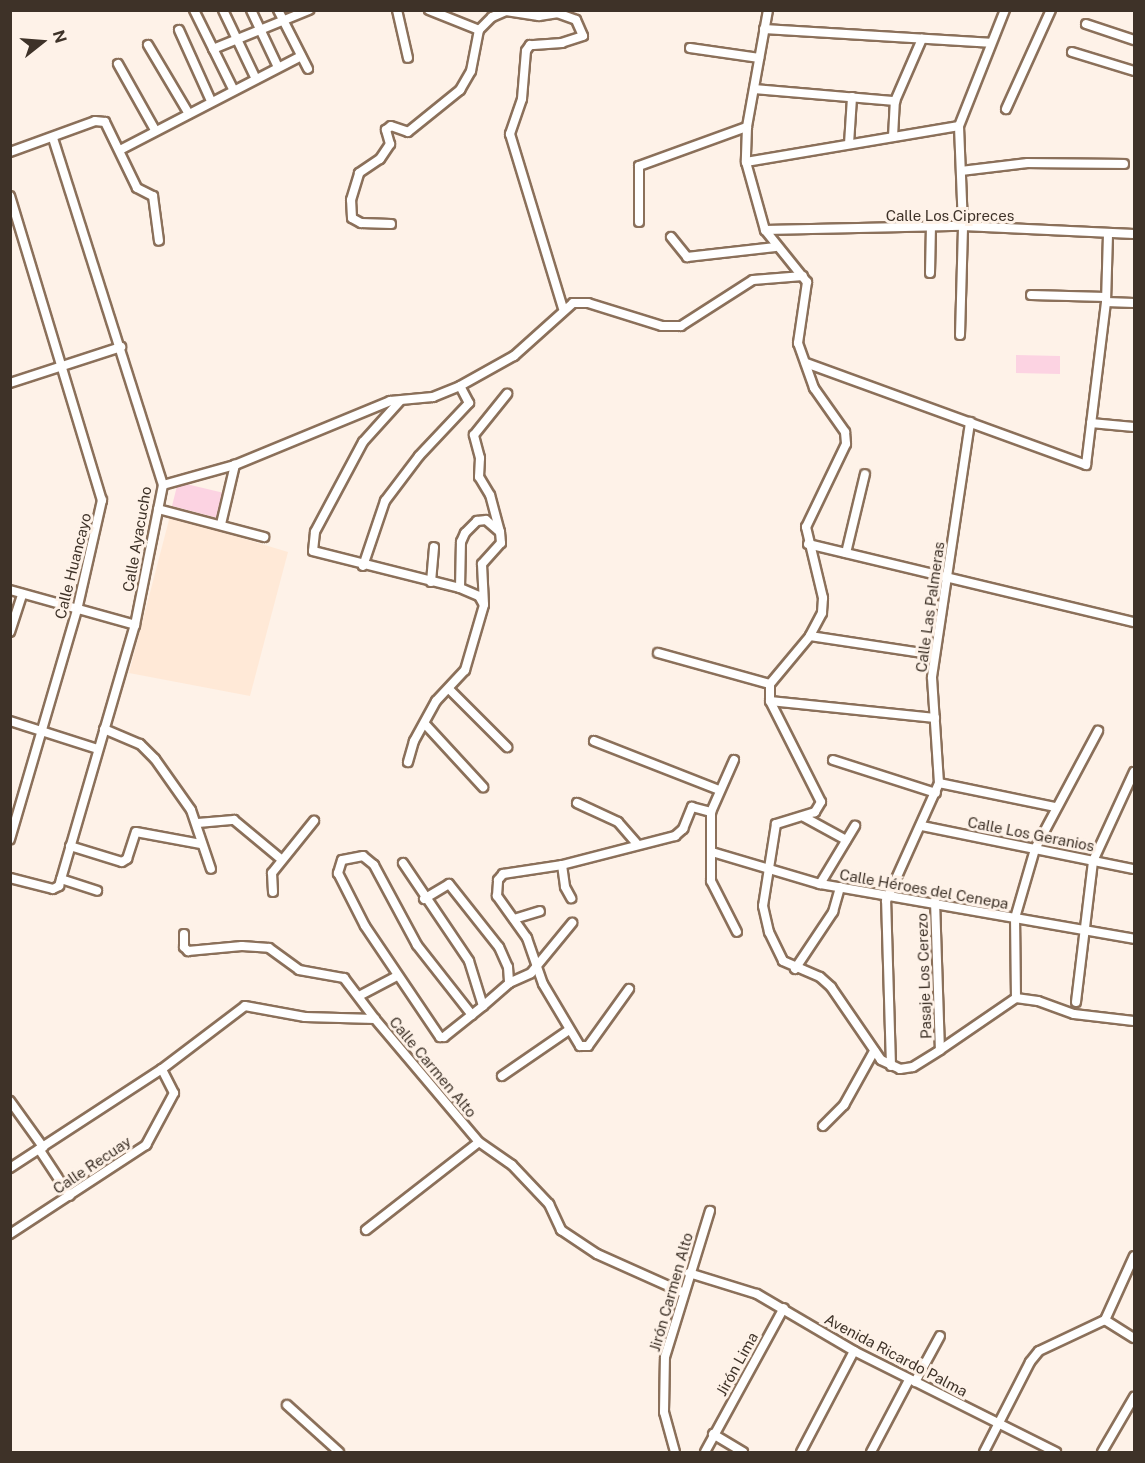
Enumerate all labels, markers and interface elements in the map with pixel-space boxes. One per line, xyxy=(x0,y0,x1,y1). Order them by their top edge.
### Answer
north arrow xyxy=(12,12,72,72)
text: N xyxy=(49,28,71,45)
street label: Calle Los Cipreces xyxy=(886,207,1014,225)
street label: Calle Ayacucho xyxy=(119,485,155,593)
street label: Calle Huancayo xyxy=(51,511,95,621)
street label: Calle Las Palmeras xyxy=(912,540,948,674)
street label: Calle Los Geranios xyxy=(966,813,1096,855)
street label: Calle Héroes del Cenepa xyxy=(838,865,1010,913)
street label: Pasaje Los Cerezo xyxy=(913,913,935,1039)
street label: Calle Carmen Alto xyxy=(386,1013,480,1121)
street label: Calle Recuay xyxy=(49,1132,135,1198)
street label: Jirón Carmen Alto xyxy=(645,1230,697,1354)
street label: Avenida Ricardo Palma xyxy=(821,1310,971,1400)
street label: Jirón Lima xyxy=(712,1329,762,1399)

